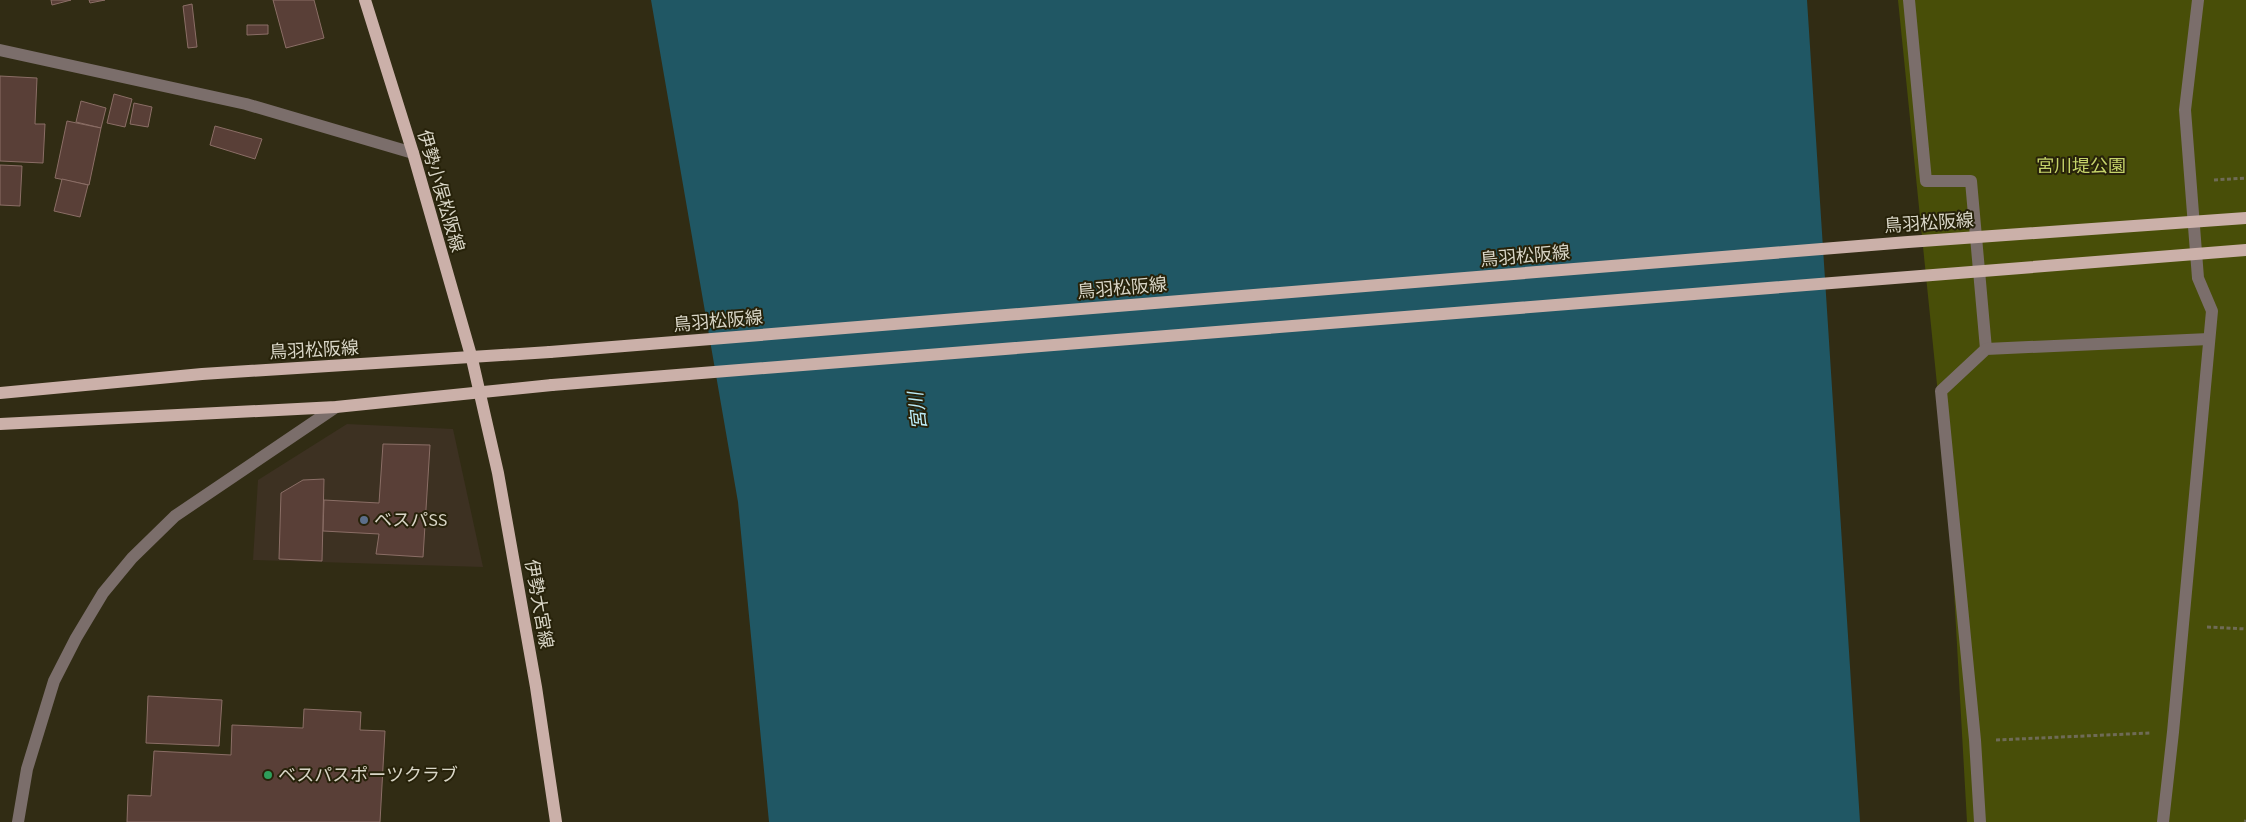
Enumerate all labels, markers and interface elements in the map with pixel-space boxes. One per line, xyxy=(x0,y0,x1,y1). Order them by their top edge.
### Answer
street label: 伊勢小俣松阪線 xyxy=(411,127,470,255)
park label: 宮川堤公園 xyxy=(2036,154,2126,179)
street label: 鳥羽松阪線 xyxy=(1883,208,1975,239)
street label: 鳥羽松阪線 xyxy=(1479,240,1571,273)
street label: 鳥羽松阪線 xyxy=(1076,272,1168,305)
street label: 鳥羽松阪線 xyxy=(672,305,764,338)
street label: 鳥羽松阪線 xyxy=(268,336,360,365)
water label: 宮川 xyxy=(903,388,934,431)
place label: ベスパSS xyxy=(374,508,447,533)
marker: ベスパSS xyxy=(358,514,370,526)
street label: 伊勢大宮線 xyxy=(518,558,559,651)
place label: ベスパスポーツクラブ xyxy=(278,763,458,788)
marker: ベスパスポーツクラブ xyxy=(262,769,274,781)

